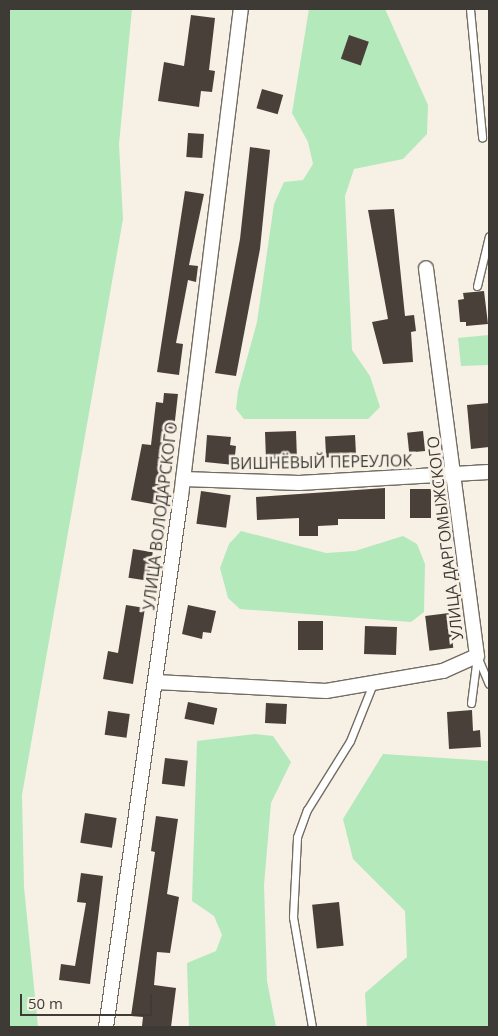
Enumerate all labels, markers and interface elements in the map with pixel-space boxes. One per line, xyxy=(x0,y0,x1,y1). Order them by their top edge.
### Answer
street label: УЛИЦА ВОЛОДАРСКОГО xyxy=(139,421,181,611)
street label: УЛИЦА ДАРГОМЫЖСКОГО xyxy=(423,435,467,641)
street label: ВИШНЁВЫЙ ПЕРЕУЛОК xyxy=(230,451,412,473)
scale bar xyxy=(22,984,155,1016)
text: 50 m xyxy=(28,993,63,1013)

